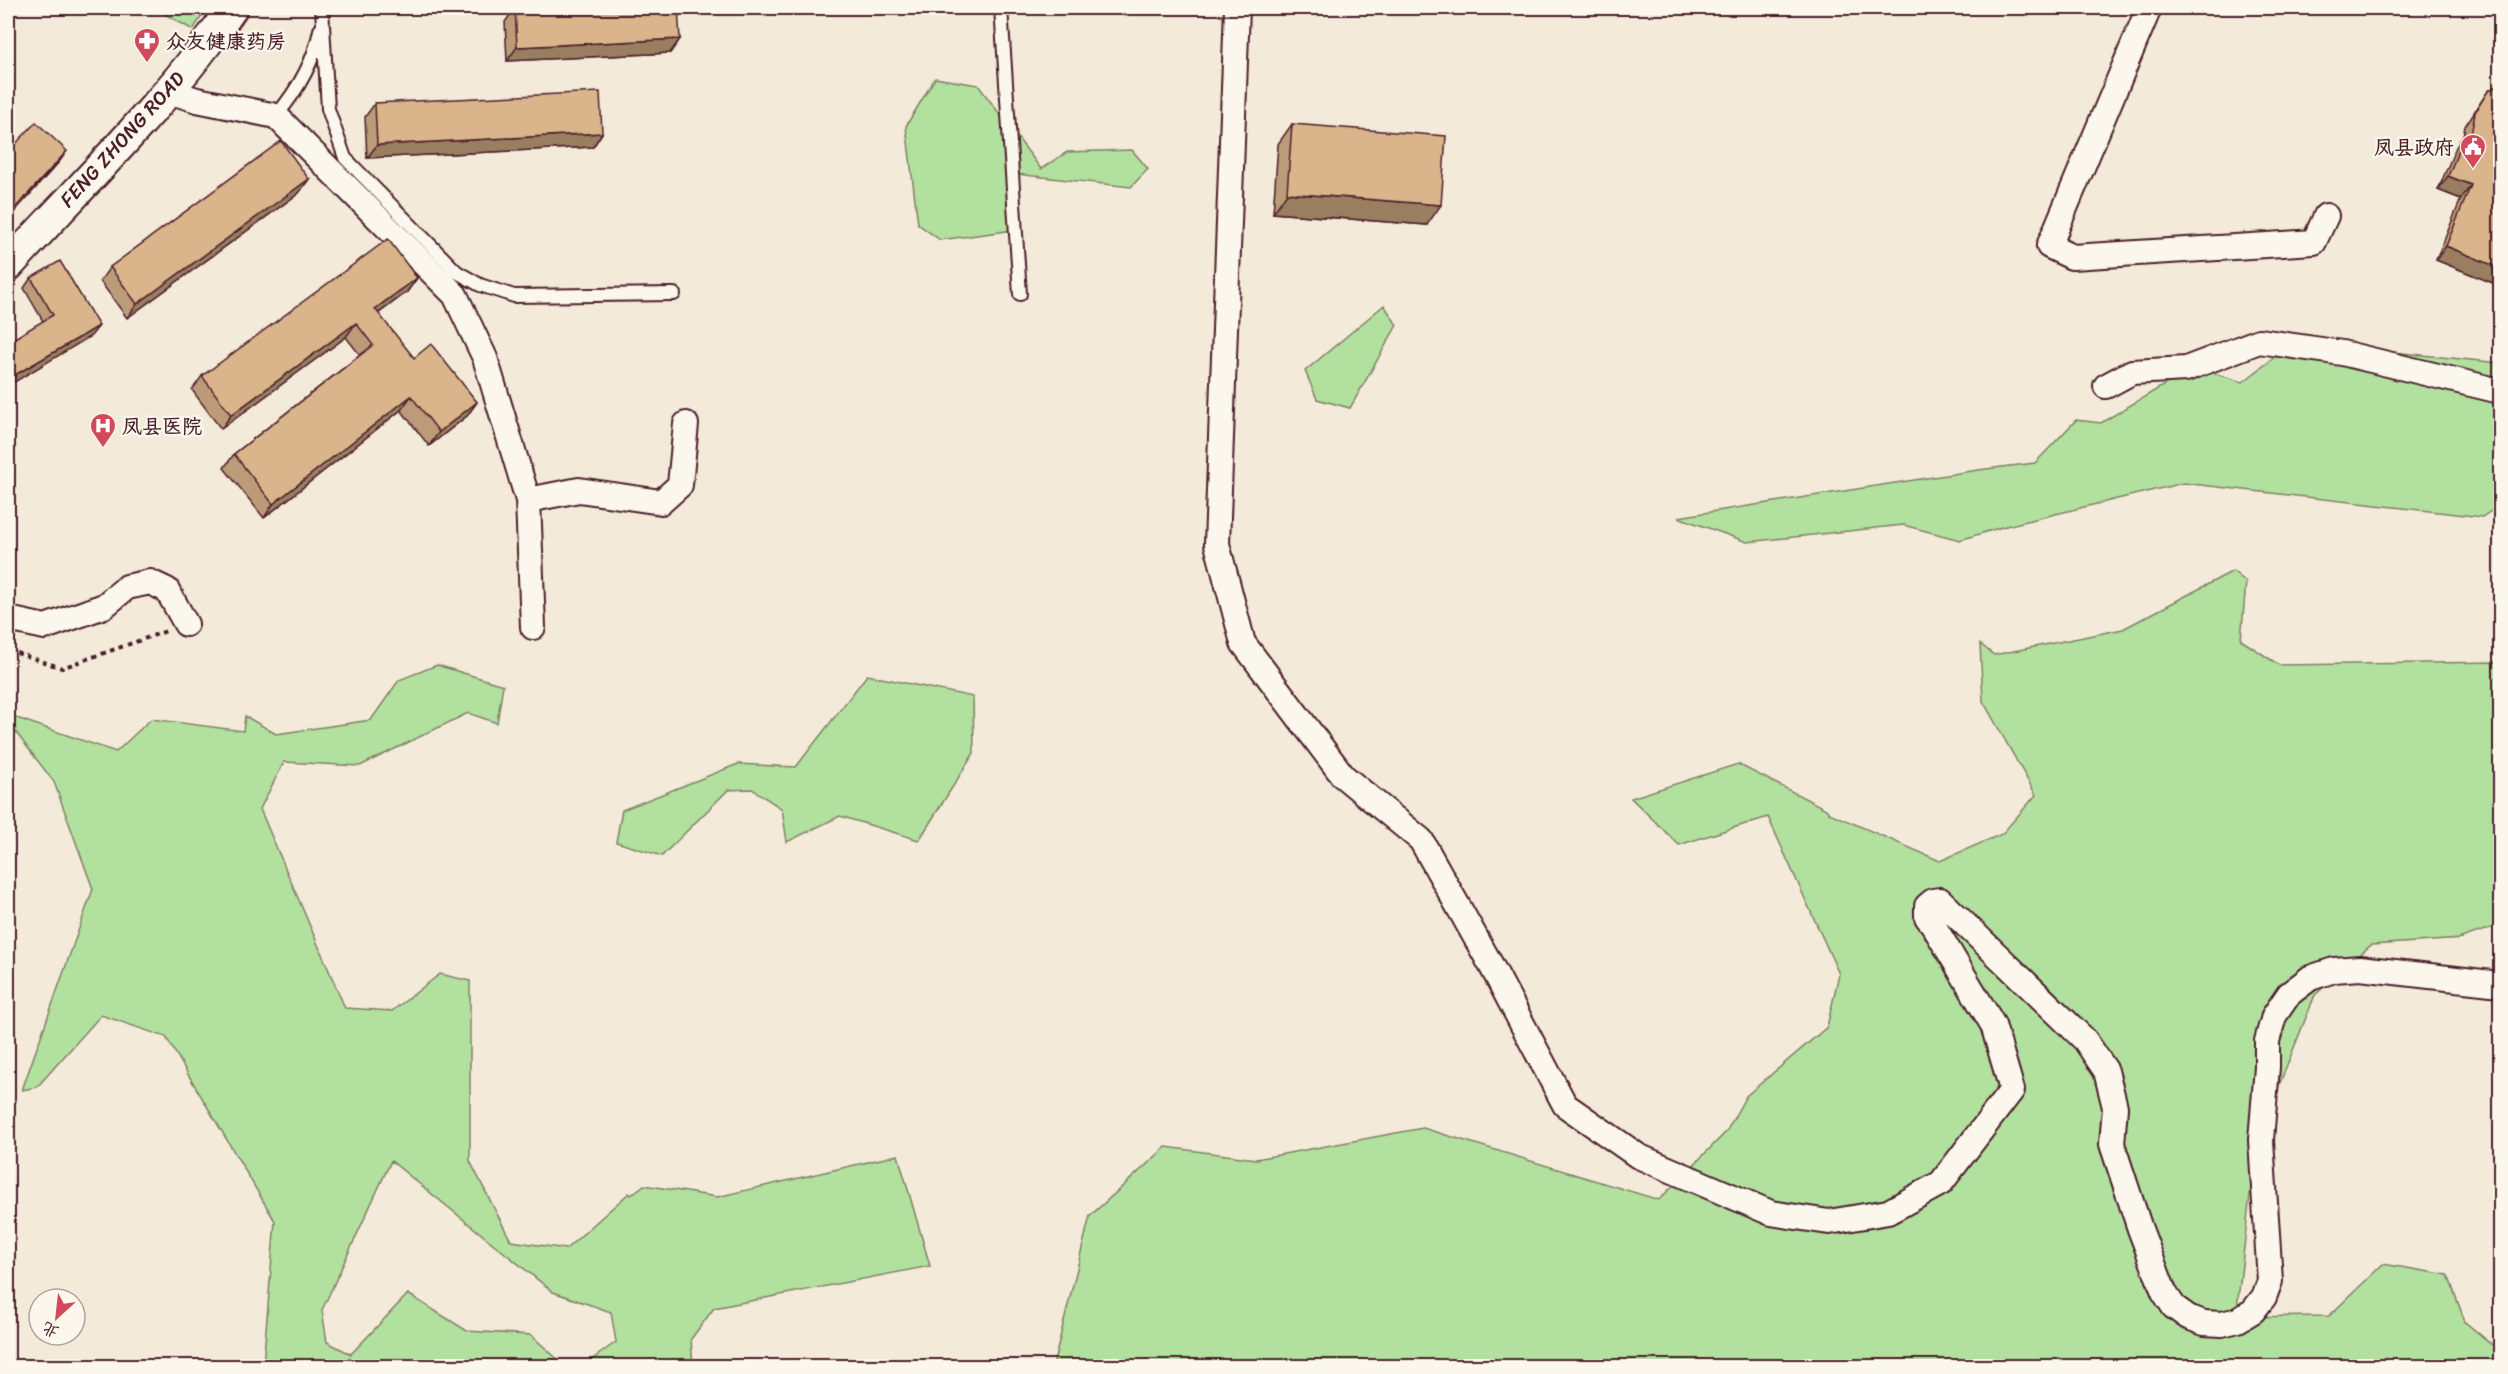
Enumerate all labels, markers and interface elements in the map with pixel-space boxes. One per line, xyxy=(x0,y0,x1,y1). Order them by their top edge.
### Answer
place label: 众友健康药房 xyxy=(166,24,286,59)
pharmacy icon: 众友健康药房 xyxy=(132,26,162,64)
street label: FENG ZHONG ROAD xyxy=(51,63,194,216)
place label: 凤县政府 xyxy=(2374,130,2454,165)
public building icon: 凤县政府 xyxy=(2458,132,2488,170)
place label: 凤县医院 xyxy=(122,409,202,444)
hospital icon: 凤县医院 xyxy=(88,411,118,449)
north arrow xyxy=(27,1287,87,1347)
text: 北 xyxy=(37,1313,64,1346)

